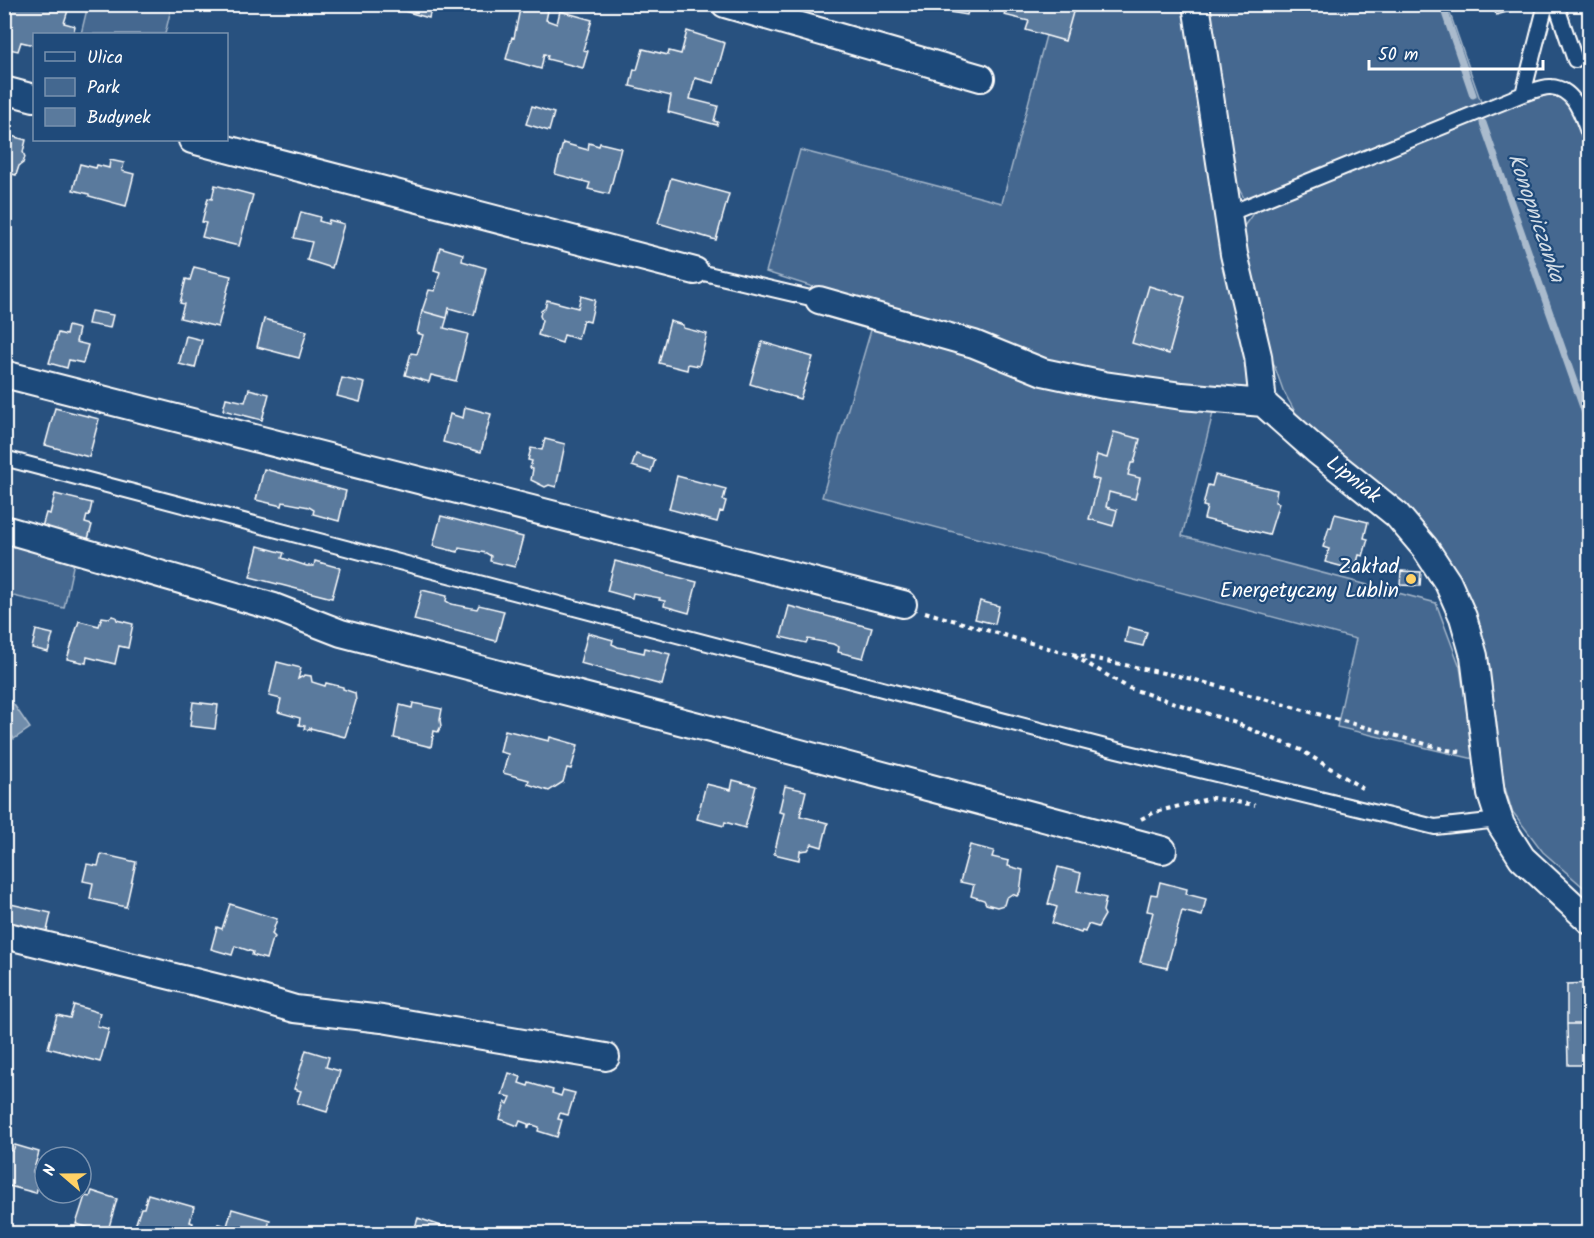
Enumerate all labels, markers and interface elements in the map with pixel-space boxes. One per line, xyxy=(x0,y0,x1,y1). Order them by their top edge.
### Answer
legend xyxy=(33,33,228,141)
scale bar xyxy=(1369,33,1543,71)
text: 50 m xyxy=(1378,41,1418,70)
text: Ulica xyxy=(87,44,123,73)
text: Park xyxy=(87,74,120,103)
text: Budynek xyxy=(87,104,151,133)
water label: Konopniczanka xyxy=(1497,149,1574,289)
street label: Lipniak xyxy=(1318,448,1388,512)
place label: Zakład Energetyczny Lublin xyxy=(1220,551,1400,608)
marker: Zakład Energetyczny Lublin xyxy=(1404,572,1418,586)
north arrow xyxy=(33,1145,93,1205)
text: N xyxy=(37,1161,64,1179)

